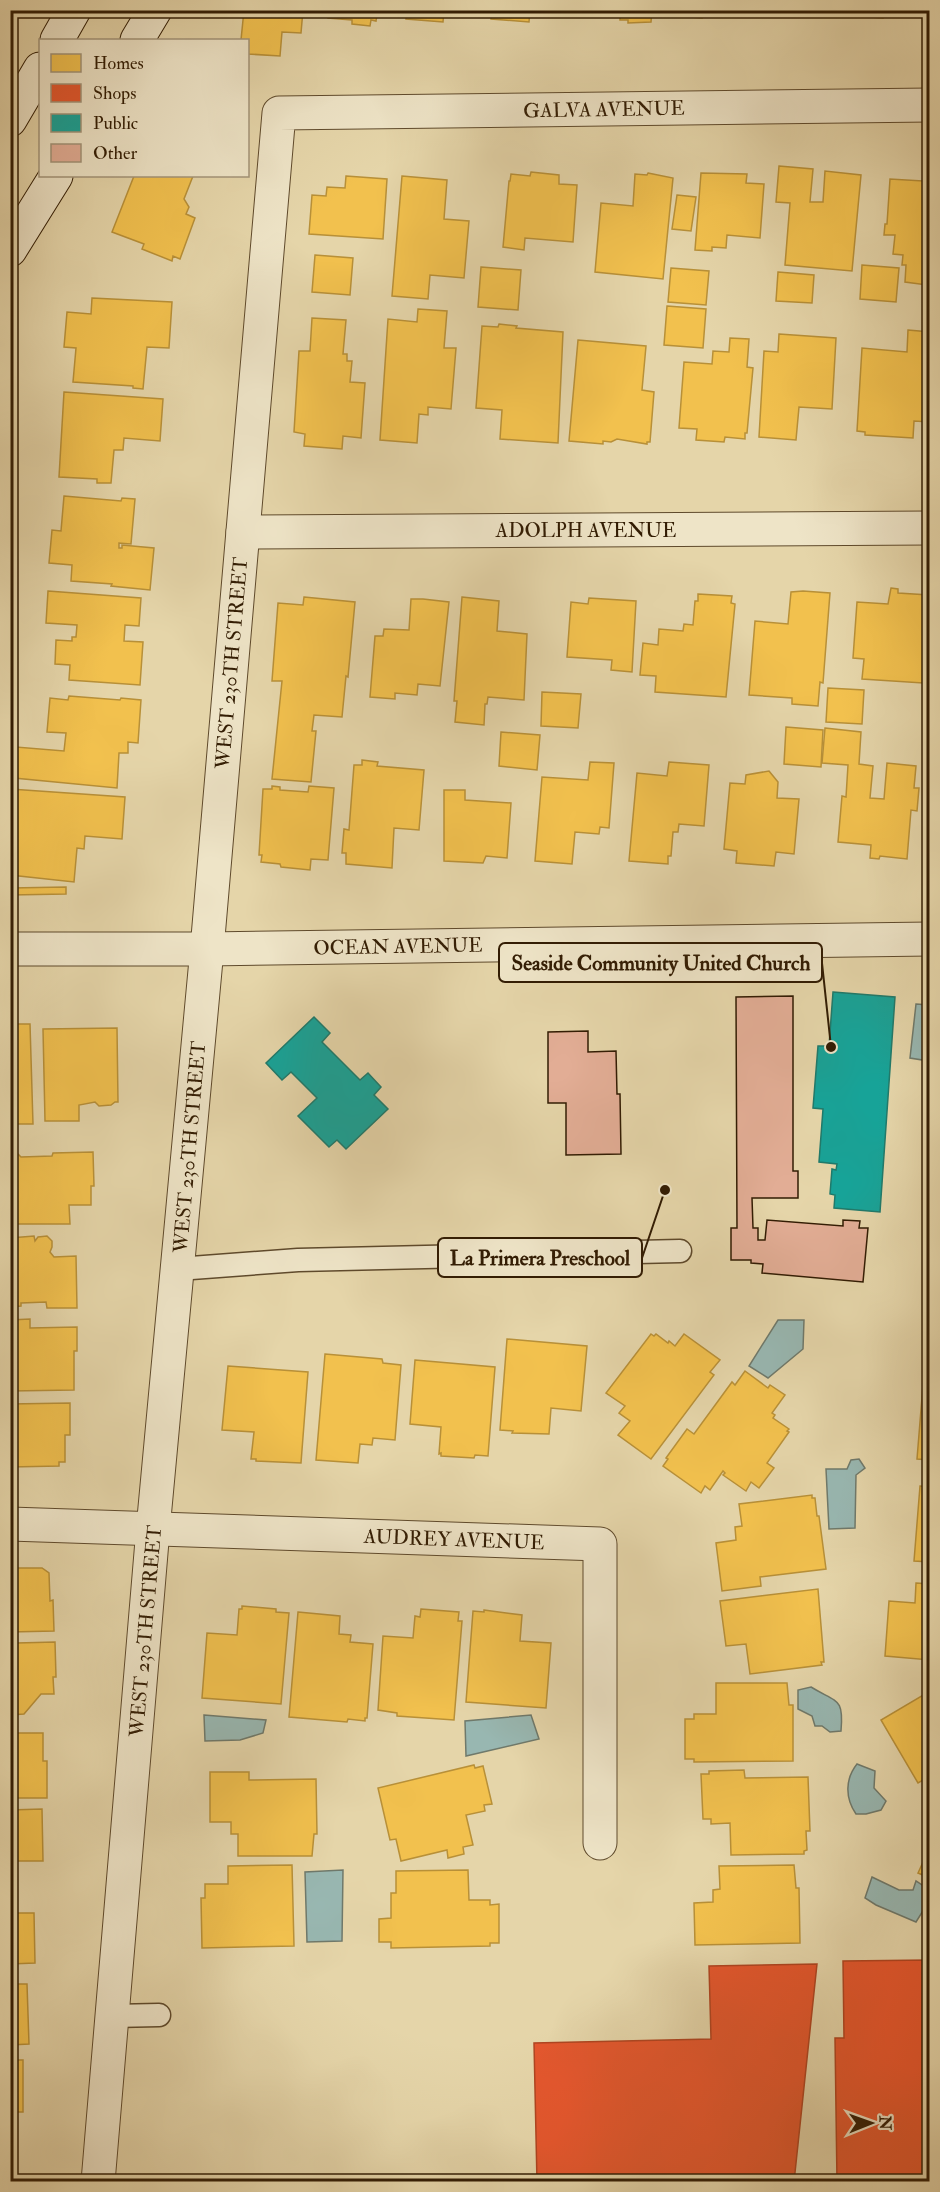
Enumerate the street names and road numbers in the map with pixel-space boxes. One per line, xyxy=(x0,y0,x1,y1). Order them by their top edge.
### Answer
street label: GALVA AVENUE xyxy=(523,96,685,123)
street label: ADOLPH AVENUE xyxy=(495,518,676,543)
street label: WEST 230TH STREET xyxy=(210,556,253,771)
street label: OCEAN AVENUE xyxy=(313,933,483,960)
street label: WEST 230TH STREET xyxy=(168,1040,211,1255)
street label: WEST 230TH STREET xyxy=(124,1524,167,1739)
street label: AUDREY AVENUE xyxy=(362,1524,545,1555)

